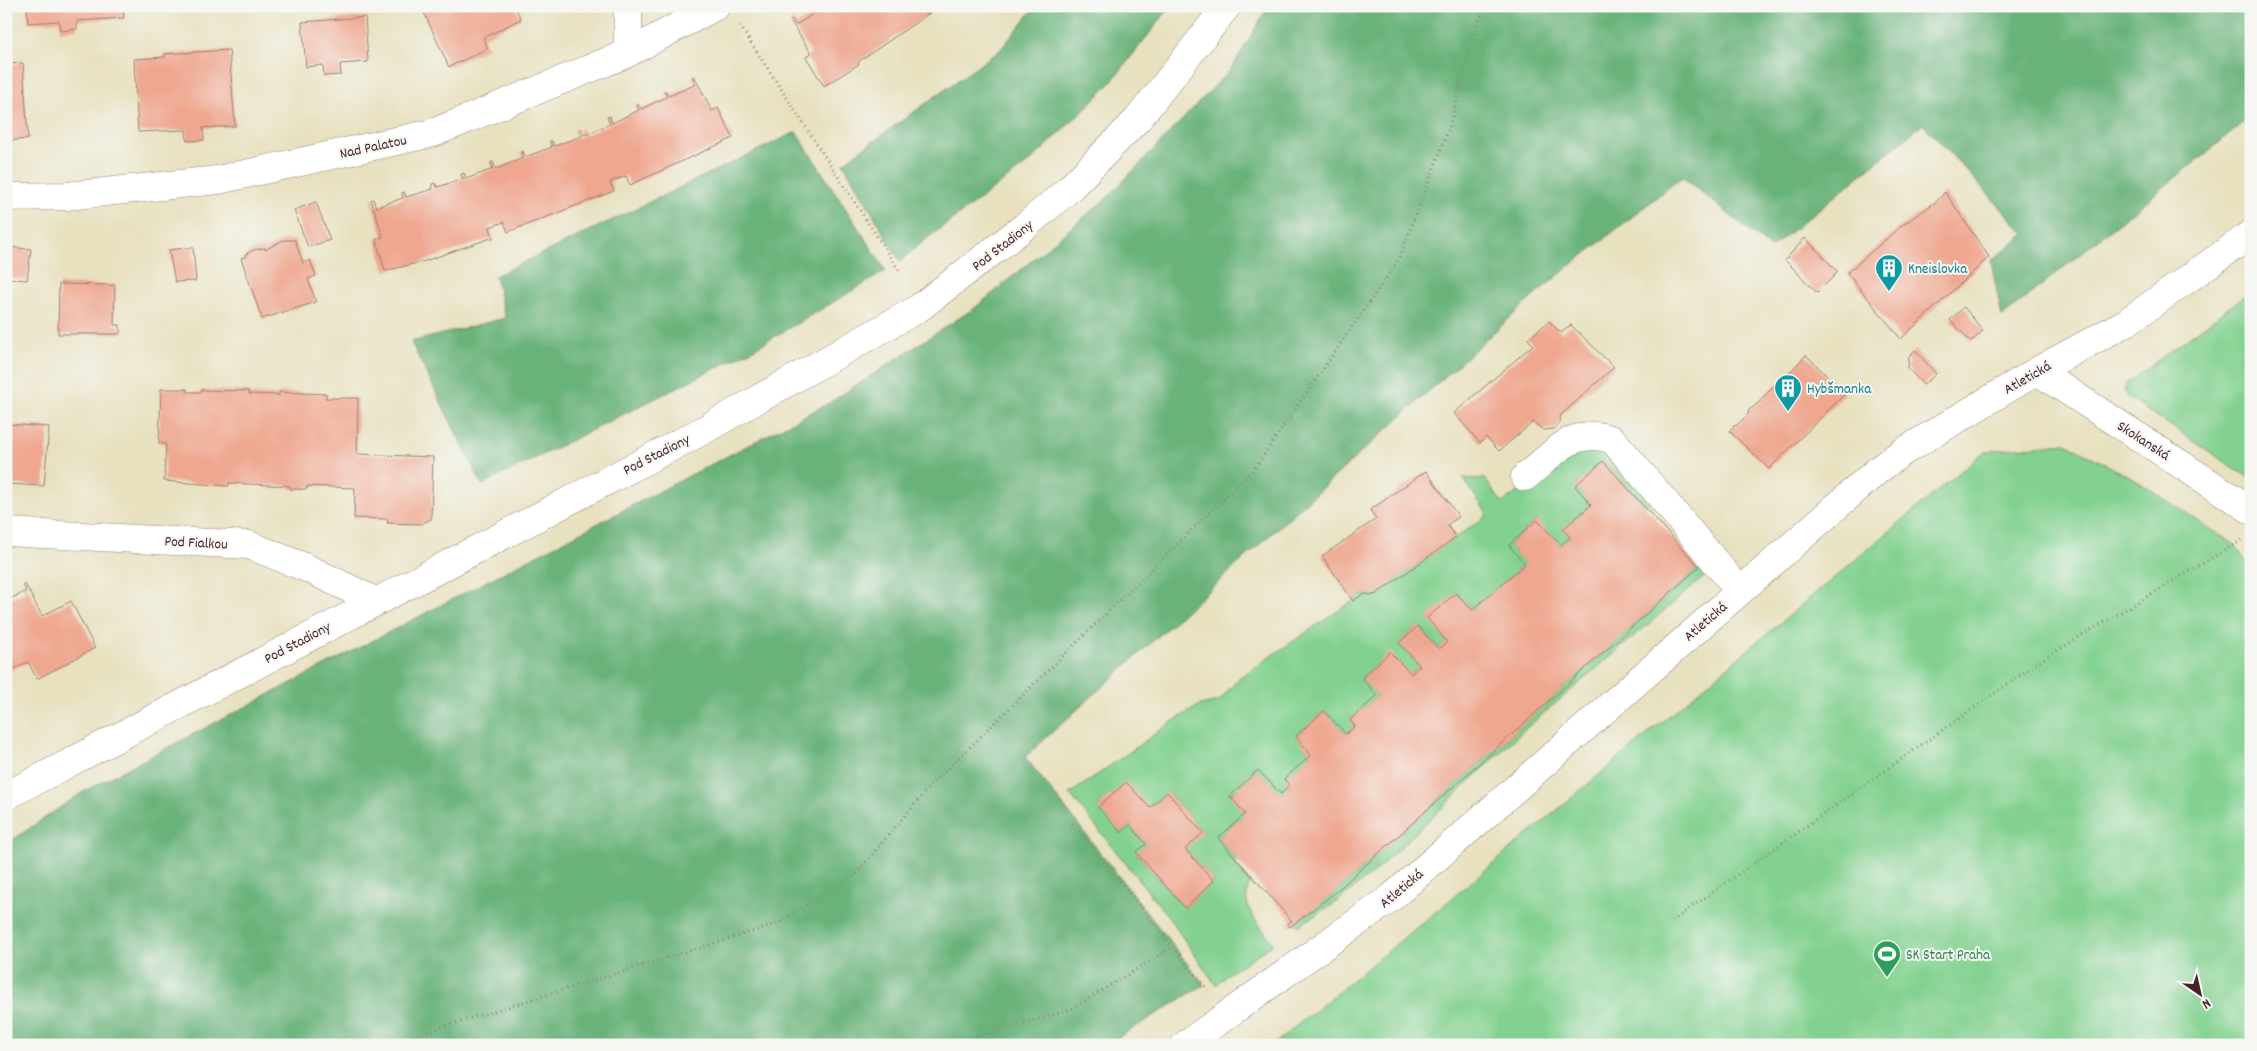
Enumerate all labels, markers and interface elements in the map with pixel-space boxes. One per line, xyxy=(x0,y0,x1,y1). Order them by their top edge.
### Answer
street label: Nad Palatou xyxy=(338,130,409,166)
street label: Pod Stadiony xyxy=(968,215,1039,278)
building icon: Kneislovka xyxy=(1874,253,1904,292)
place label: Kneislovka xyxy=(1908,259,1968,281)
street label: Atletická xyxy=(2000,356,2056,401)
building icon: Hybšmanka xyxy=(1773,373,1803,412)
place label: Hybšmanka xyxy=(1807,379,1872,401)
street label: Skokanská xyxy=(2112,416,2174,467)
street label: Pod Stadiony xyxy=(620,429,695,482)
street label: Pod Fialkou xyxy=(164,531,228,557)
street label: Atletická xyxy=(1680,597,1733,648)
street label: Pod Stadiony xyxy=(261,617,336,671)
street label: Atletická xyxy=(1375,864,1430,915)
sports icon: SK Start Praha xyxy=(1872,939,1902,978)
place label: SK Start Praha xyxy=(1906,945,1991,967)
north arrow xyxy=(2174,968,2224,1018)
text: N xyxy=(2198,993,2215,1013)

